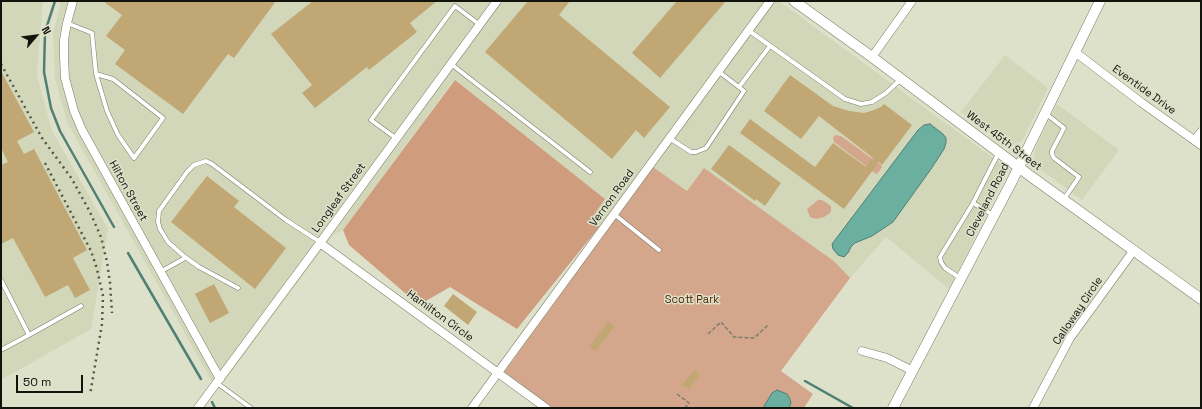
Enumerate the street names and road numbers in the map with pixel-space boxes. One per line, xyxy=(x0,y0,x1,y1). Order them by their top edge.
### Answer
street label: Eventide Drive xyxy=(1110,62,1178,118)
street label: West 45th Street xyxy=(964,108,1044,174)
street label: Hilton Street xyxy=(106,158,150,224)
street label: Longleaf Street xyxy=(309,161,369,235)
street label: Cleveland Road xyxy=(964,161,1012,239)
street label: Vernon Road xyxy=(587,167,637,229)
street label: Calloway Circle xyxy=(1050,274,1106,348)
street label: Hamilton Circle xyxy=(404,287,476,345)

